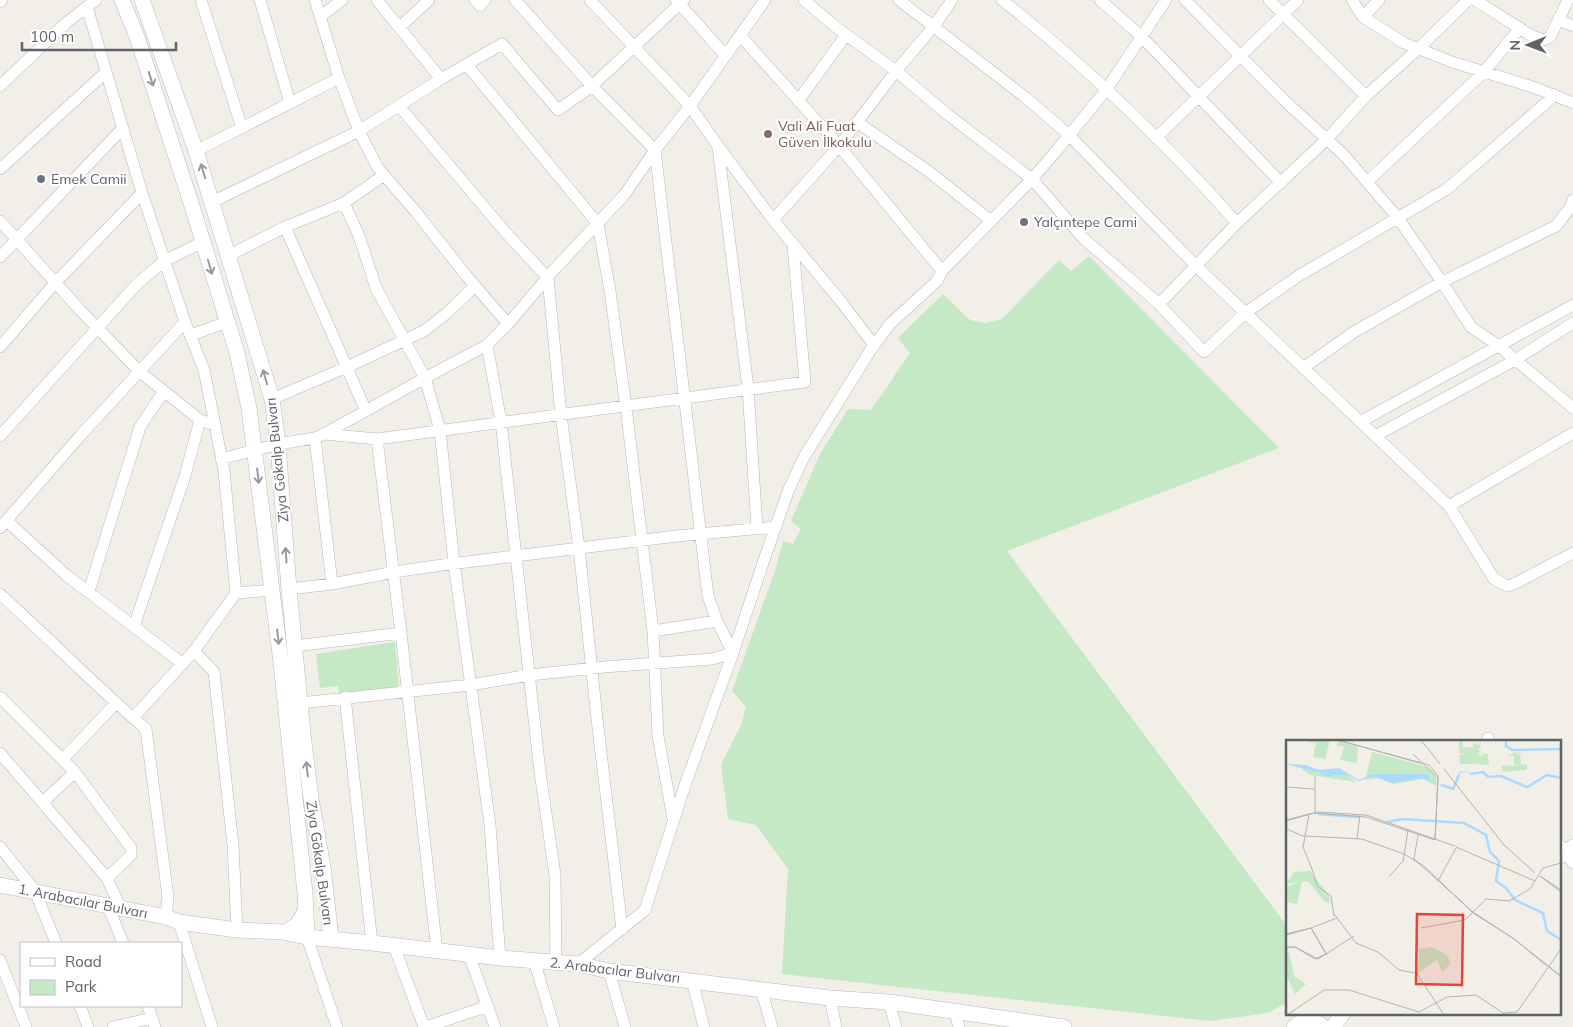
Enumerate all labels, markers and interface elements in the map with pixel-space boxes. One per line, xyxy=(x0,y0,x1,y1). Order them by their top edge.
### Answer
scale bar xyxy=(22,20,176,52)
north arrow xyxy=(1503,20,1553,70)
text: 100 m xyxy=(30,27,74,46)
text: N xyxy=(1506,40,1524,51)
one-way arrow xyxy=(146,70,156,86)
place label: Vali Ali Fuat Güven İlkokulu xyxy=(778,117,872,151)
marker: Vali Ali Fuat Güven İlkokulu xyxy=(762,128,774,140)
one-way arrow xyxy=(197,163,207,179)
place label: Emek Camii xyxy=(51,170,127,188)
marker: Emek Camii xyxy=(35,173,47,185)
place label: Yalçıntepe Cami xyxy=(1033,213,1137,231)
marker: Yalçıntepe Cami xyxy=(1018,216,1030,228)
one-way arrow xyxy=(205,259,215,275)
one-way arrow xyxy=(260,369,270,385)
street label: Ziya Gökalp Bulvarı xyxy=(262,397,292,523)
one-way arrow xyxy=(253,468,263,484)
one-way arrow xyxy=(282,547,291,563)
one-way arrow xyxy=(273,629,283,645)
inset map xyxy=(1286,740,1560,1014)
one-way arrow xyxy=(302,761,312,777)
street label: Ziya Gökalp Bulvarı xyxy=(302,800,338,926)
street label: 1. Arabacılar Bulvarı xyxy=(17,880,149,922)
legend xyxy=(20,942,182,1007)
text: Road xyxy=(65,952,102,971)
street label: 2. Arabacılar Bulvarı xyxy=(549,953,681,987)
text: Park xyxy=(65,977,97,996)

